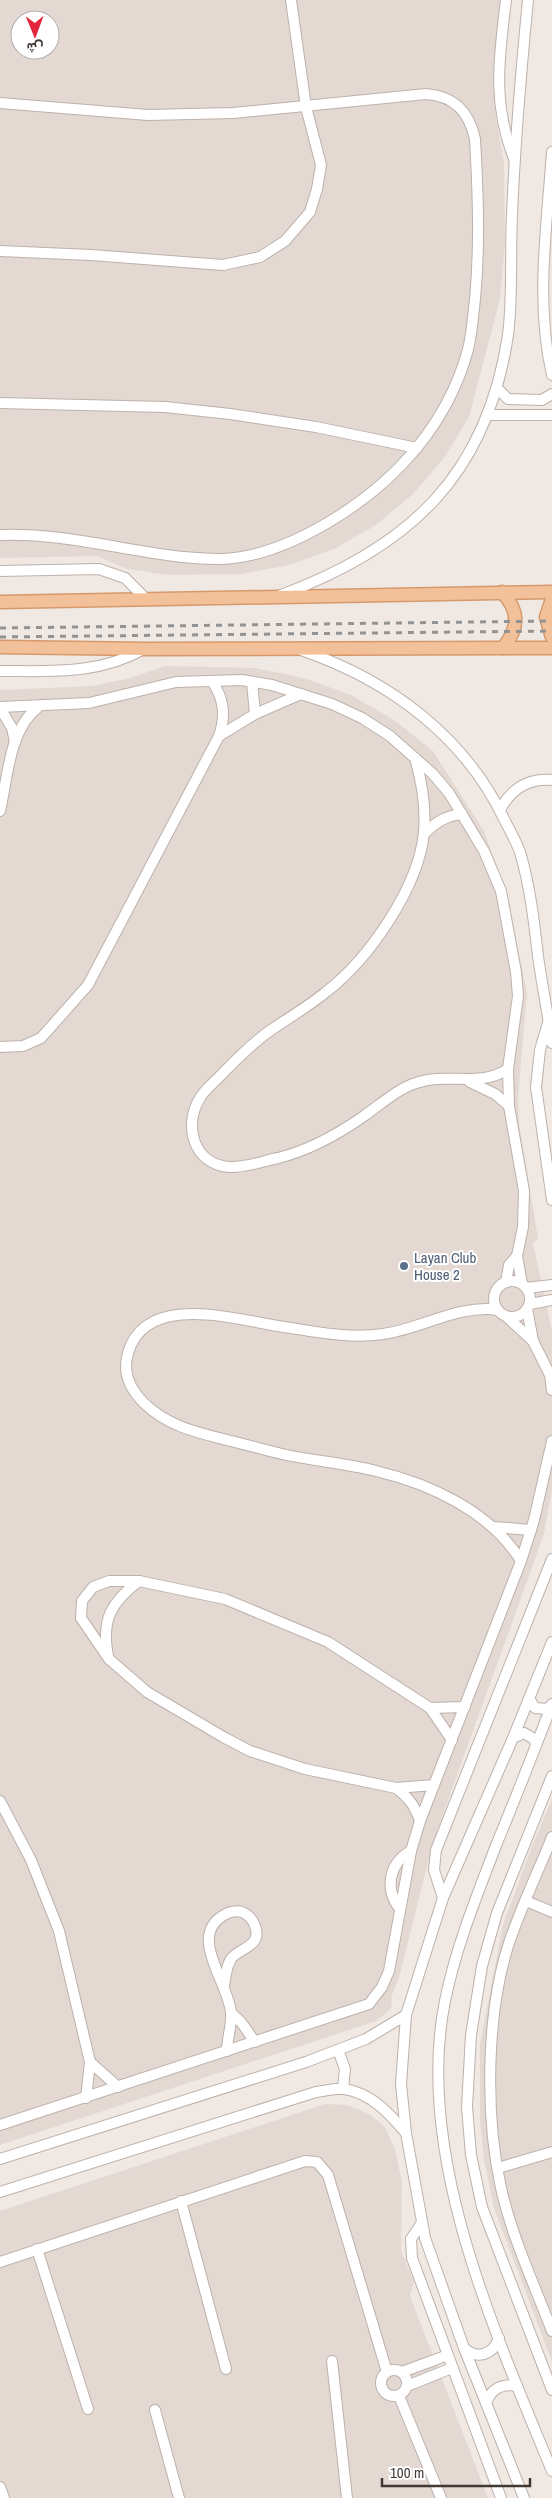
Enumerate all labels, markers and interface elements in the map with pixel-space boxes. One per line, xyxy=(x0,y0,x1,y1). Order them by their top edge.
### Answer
north arrow xyxy=(10,10,60,60)
text: ش xyxy=(26,39,44,57)
place label: Layan Club House 2 xyxy=(414,1247,476,1285)
marker: Layan Club House 2 xyxy=(398,1260,410,1272)
scale bar xyxy=(382,2456,530,2488)
text: 100 m xyxy=(390,2462,424,2483)

